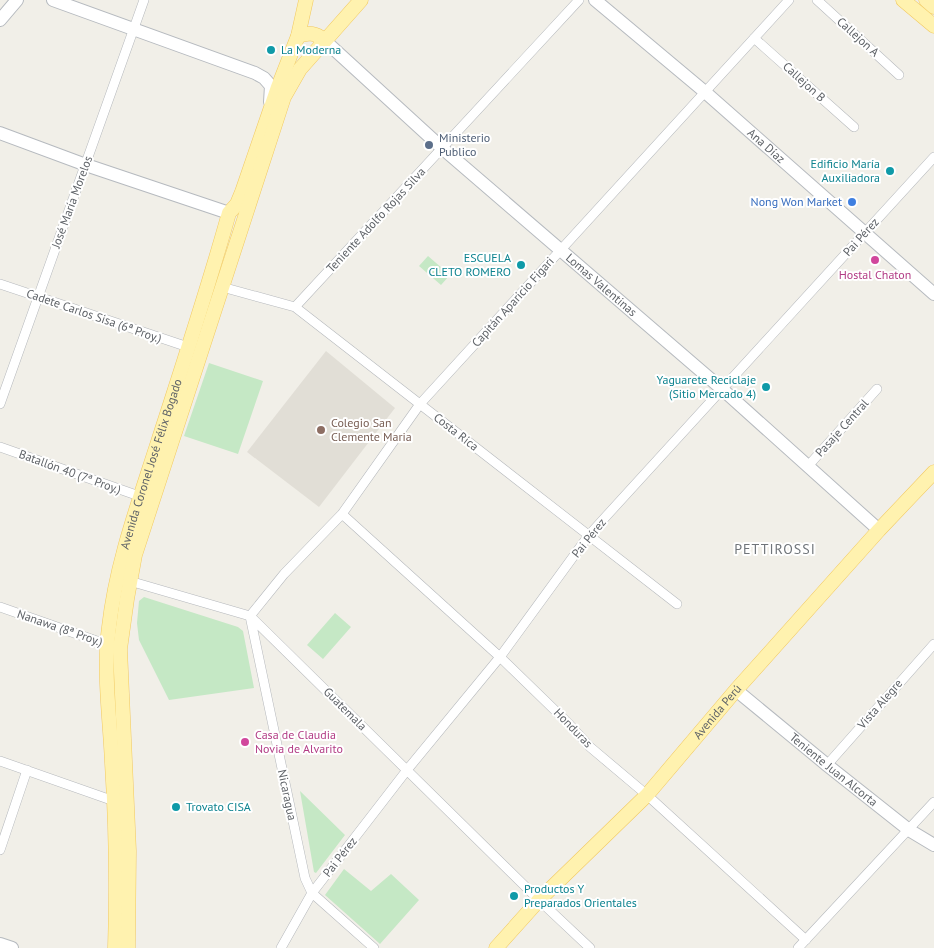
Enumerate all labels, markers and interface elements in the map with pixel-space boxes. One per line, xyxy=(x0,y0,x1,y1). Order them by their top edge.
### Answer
street label: Callejon A xyxy=(834,14,883,60)
place label: La Moderna xyxy=(281,42,341,57)
marker: La Moderna xyxy=(265,44,277,56)
street label: Callejon B xyxy=(780,59,829,105)
street label: Ana Díaz xyxy=(745,125,788,166)
place label: Ministerio Publico xyxy=(439,130,490,159)
marker: Ministerio Publico xyxy=(423,139,435,151)
street label: José María Morelos xyxy=(48,154,95,251)
place label: Edificio María Auxiliadora xyxy=(810,156,880,185)
street label: Teniente Adolfo Rojas Silva xyxy=(323,164,428,275)
marker: Edificio María Auxiliadora xyxy=(884,165,896,177)
place label: Nong Won Market xyxy=(751,194,842,209)
marker: Nong Won Market xyxy=(846,196,858,208)
street label: Pai Pérez xyxy=(840,214,882,259)
place label: ESCUELA CLETO ROMERO xyxy=(428,250,511,279)
street label: Lomas Valentinas xyxy=(563,250,640,319)
street label: Capitán Aparicio Figari xyxy=(468,254,557,350)
marker: Hostal Chaton xyxy=(869,254,881,266)
marker: ESCUELA CLETO ROMERO xyxy=(515,259,527,271)
place label: Hostal Chaton xyxy=(839,267,911,282)
street label: Cadete Carlos Sisa (6ª Proy.) xyxy=(25,285,164,346)
place label: Yaguarete Reciclaje (Sitio Mercado 4) xyxy=(657,372,756,401)
street label: Avenida Coronel José Félix Bogado xyxy=(117,377,185,551)
marker: Yaguarete Reciclaje (Sitio Mercado 4) xyxy=(760,381,772,393)
street label: Pasaje Central xyxy=(812,395,872,460)
street label: Costa Rica xyxy=(431,409,482,454)
place label: Colegio San Clemente Maria xyxy=(331,415,412,444)
marker: Colegio San Clemente Maria xyxy=(315,424,327,436)
street label: Batallón 40 (7ª Proy.) xyxy=(17,446,123,497)
street label: Pai Pérez xyxy=(568,515,609,560)
district label: PETTIROSSI xyxy=(734,540,816,558)
street label: Nanawa (8ª Proy.) xyxy=(15,606,105,649)
street label: Vista Alegre xyxy=(853,676,905,732)
street label: Avenida Perú xyxy=(690,681,744,742)
street label: Guatemala xyxy=(321,684,370,733)
street label: Honduras xyxy=(551,705,596,751)
place label: Casa de Claudia Novia de Alvarito xyxy=(255,727,343,756)
street label: Teniente Juan Alcorta xyxy=(787,729,881,809)
marker: Casa de Claudia Novia de Alvarito xyxy=(239,736,251,748)
street label: Nicaragua xyxy=(275,768,300,822)
place label: Trovato CISA xyxy=(186,799,251,814)
marker: Trovato CISA xyxy=(170,801,182,813)
street label: Pai Pérez xyxy=(319,834,360,880)
place label: Productos Y Preparados Orientales xyxy=(524,881,637,910)
marker: Productos Y Preparados Orientales xyxy=(508,890,520,902)

